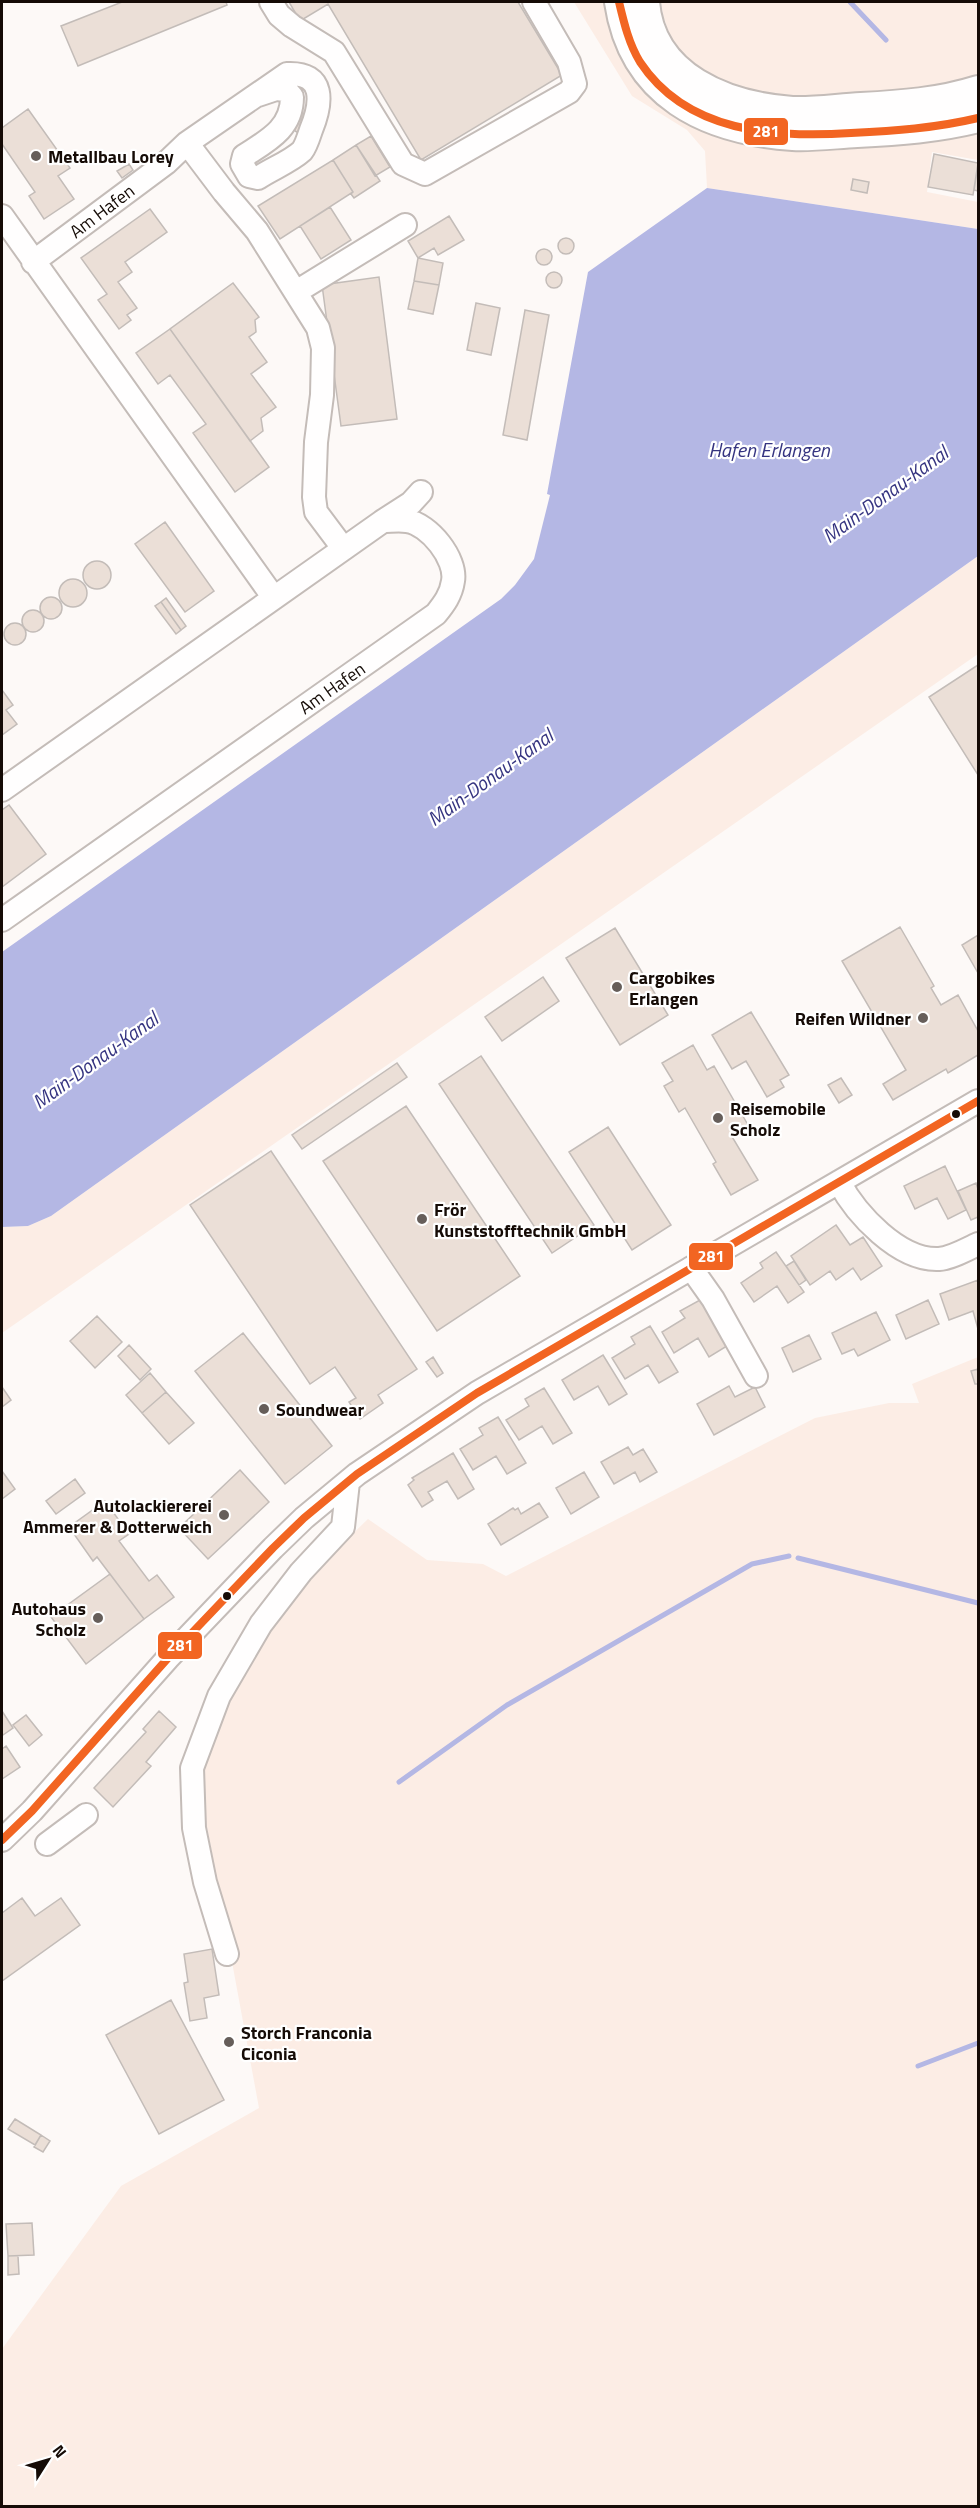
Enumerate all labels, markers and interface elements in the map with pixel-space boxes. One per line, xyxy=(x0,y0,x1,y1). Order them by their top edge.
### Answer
line badge: 281 xyxy=(743,117,789,146)
text: 281 xyxy=(753,119,779,143)
place label: Metallbau Lorey xyxy=(48,143,174,170)
marker: Metallbau Lorey xyxy=(29,149,43,163)
street label: Am Hafen xyxy=(64,178,140,244)
water label: Hafen Erlangen xyxy=(708,434,831,465)
water label: Main-Donau-Kanal xyxy=(816,436,957,550)
street label: Am Hafen xyxy=(293,655,371,721)
water label: Main-Donau-Kanal xyxy=(421,719,562,833)
place label: Cargobikes Erlangen xyxy=(629,964,715,1012)
marker: Cargobikes Erlangen xyxy=(610,980,624,994)
water label: Main-Donau-Kanal xyxy=(26,1002,167,1116)
place label: Reifen Wildner xyxy=(795,1005,911,1032)
marker: Reifen Wildner xyxy=(916,1011,930,1025)
place label: Reisemobile Scholz xyxy=(730,1095,826,1143)
unlabelled marker xyxy=(950,1108,962,1120)
marker: Reisemobile Scholz xyxy=(711,1111,725,1125)
place label: Frör Kunststofftechnik GmbH xyxy=(434,1196,626,1244)
marker: Frör Kunststofftechnik GmbH xyxy=(415,1212,429,1226)
line badge: 281 xyxy=(688,1242,734,1271)
text: 281 xyxy=(698,1244,724,1268)
place label: Soundwear xyxy=(276,1396,364,1423)
marker: Soundwear xyxy=(257,1402,271,1416)
place label: Autolackiererei Ammerer & Dotterweich xyxy=(23,1492,212,1540)
marker: Autolackiererei Ammerer & Dotterweich xyxy=(217,1508,231,1522)
unlabelled marker xyxy=(221,1590,233,1602)
place label: Autohaus Scholz xyxy=(11,1595,86,1643)
marker: Autohaus Scholz xyxy=(91,1611,105,1625)
line badge: 281 xyxy=(157,1631,203,1660)
text: 281 xyxy=(167,1633,193,1657)
place label: Storch Franconia Ciconia xyxy=(241,2019,372,2067)
marker: Storch Franconia Ciconia xyxy=(222,2035,236,2049)
north arrow xyxy=(18,2430,78,2490)
text: N xyxy=(47,2439,73,2463)

